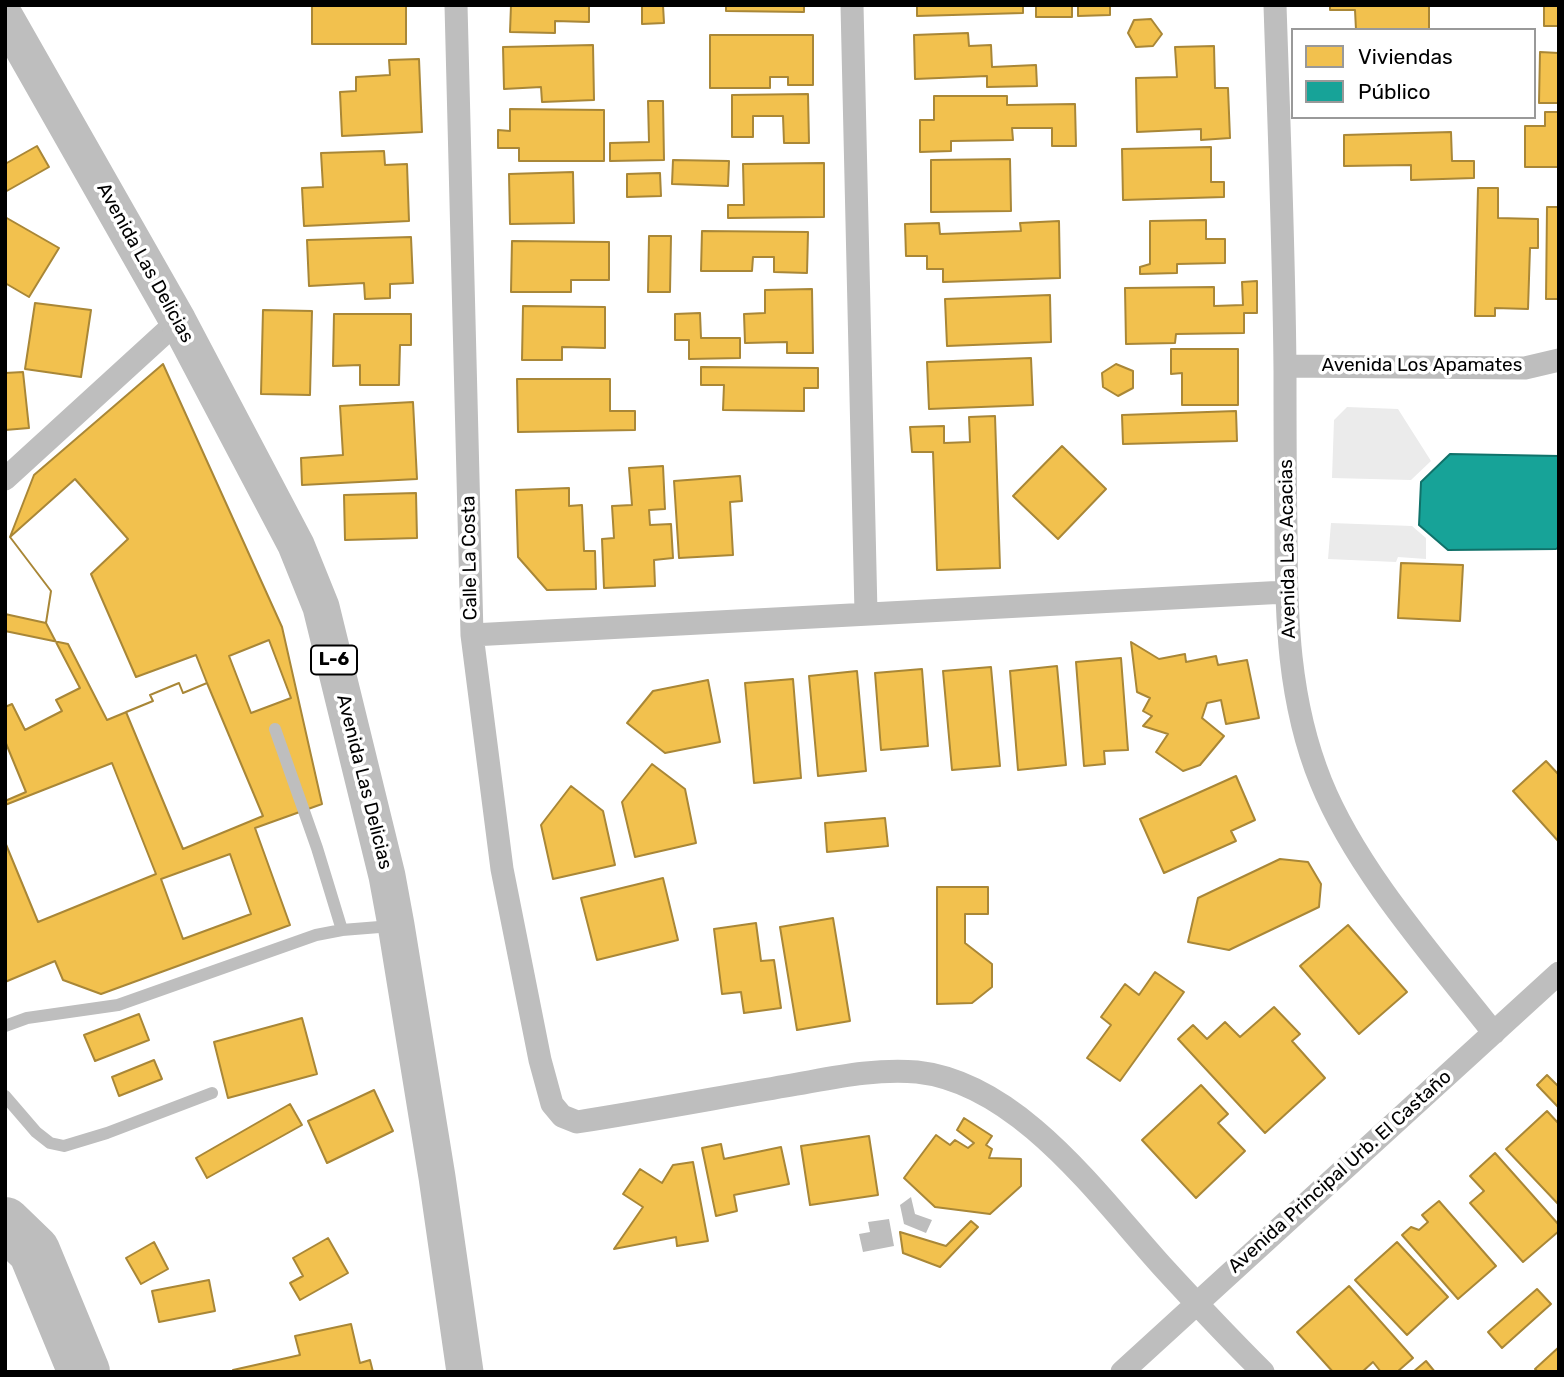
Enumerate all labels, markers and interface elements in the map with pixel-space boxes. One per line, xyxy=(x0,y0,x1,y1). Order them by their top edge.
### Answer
legend xyxy=(1291,28,1536,119)
text: Viviendas xyxy=(1358,44,1453,69)
text: Público xyxy=(1358,79,1430,104)
street label: Avenida Las Delicias xyxy=(92,179,198,347)
street label: Avenida Los Apamates xyxy=(1322,355,1522,377)
street label: Avenida Las Acacias xyxy=(1275,459,1301,639)
street label: Calle La Costa xyxy=(458,495,482,621)
road number: L-6 xyxy=(311,646,357,674)
street label: Avenida Las Delicias xyxy=(331,692,397,872)
street label: Avenida Principal Urb. El Castaño xyxy=(1224,1066,1456,1278)

